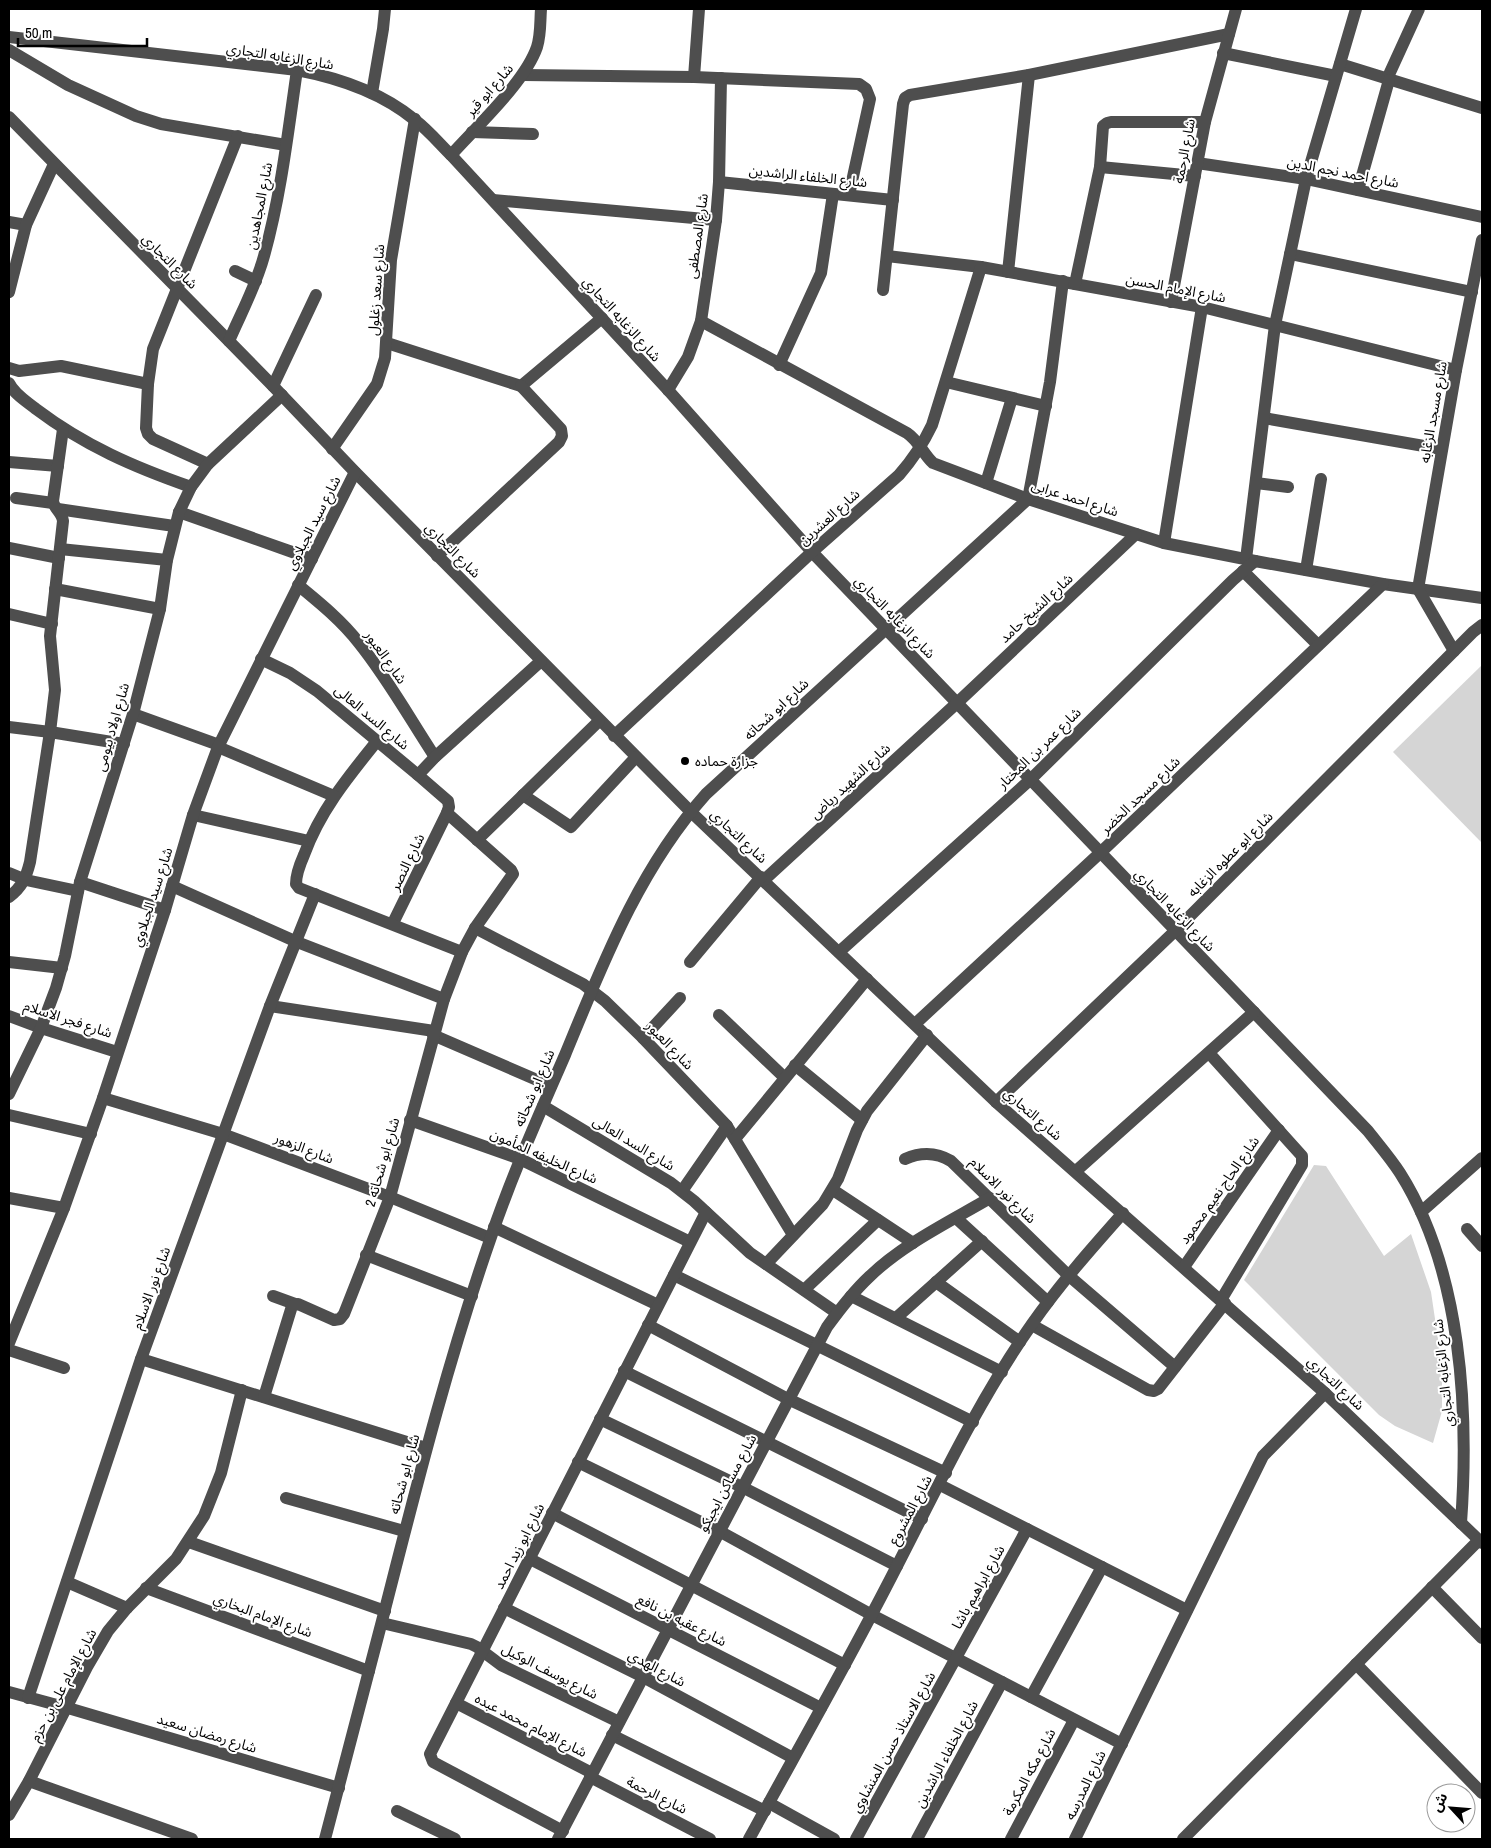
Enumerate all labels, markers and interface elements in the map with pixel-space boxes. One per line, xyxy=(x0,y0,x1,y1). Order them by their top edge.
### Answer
scale bar xyxy=(18,15,146,47)
text: 50 m xyxy=(25,22,52,43)
street label: شارع الزغابه التجاري xyxy=(225,39,335,76)
street label: شارع ابو قير xyxy=(460,60,518,122)
street label: شارع الرحمة xyxy=(1169,117,1201,185)
street label: شارع احمد نجم الدين xyxy=(1285,152,1400,194)
street label: شارع المجاهدين xyxy=(242,161,278,252)
street label: شارع الخلفاء الراشدين xyxy=(748,161,868,193)
street label: شارع المصطفى xyxy=(682,192,714,280)
street label: شارع التجاري xyxy=(137,229,202,294)
street label: شارع سعد زغلول xyxy=(364,244,390,337)
street label: شارع الإمام الحسن xyxy=(1124,269,1227,308)
street label: شارع الزغابه التجاري xyxy=(577,273,665,367)
street label: شارع مسجد الزغابه xyxy=(1415,360,1453,465)
street label: شارع سيد الجبلاوي xyxy=(282,473,346,574)
street label: شارع احمد عرابى xyxy=(1029,475,1121,522)
street label: شارع العشرين xyxy=(795,485,865,551)
street label: شارع التجاري xyxy=(420,518,485,583)
street label: شارع الشيخ حامد xyxy=(995,569,1078,648)
street label: شارع الزغابه التجاري xyxy=(849,572,939,664)
street label: شارع العبور xyxy=(359,626,411,688)
street label: شارع ابو شحاته xyxy=(740,674,814,745)
street label: شارع السد العالى xyxy=(330,680,413,755)
street label: شارع اولاد بيومى xyxy=(91,681,135,774)
street label: شارع عمر بن المختار xyxy=(992,703,1086,795)
street label: شارع الشهيد رياض xyxy=(806,739,895,824)
place label: جزارة حماده xyxy=(695,752,758,770)
street label: شارع مسجد الخضر xyxy=(1096,752,1185,840)
marker: جزارة حماده xyxy=(679,755,691,767)
street label: شارع التجاري xyxy=(705,805,771,869)
street label: شارع ابو عطوه الزغابه xyxy=(1183,807,1278,902)
street label: شارع النصر xyxy=(385,831,430,895)
street label: شارع سيد الجبلاوي xyxy=(127,845,179,950)
street label: شارع الزغابه التجاري xyxy=(1129,865,1219,957)
street label: شارع فجر الاسلام xyxy=(21,996,115,1044)
street label: شارع العبور xyxy=(640,1016,698,1075)
street label: شارع ابو شحاته xyxy=(510,1047,560,1130)
street label: شارع التجاري xyxy=(999,1084,1066,1146)
street label: شارع السد العالى xyxy=(589,1112,678,1176)
street label: شارع ابو شحاته 2 xyxy=(361,1115,405,1209)
street label: شارع الخليفه المأمون xyxy=(487,1124,600,1190)
street label: شارع الزهور xyxy=(270,1128,336,1169)
street label: شارع الحاج نعيم محمود xyxy=(1175,1133,1265,1249)
street label: شارع نور الاسلام xyxy=(965,1153,1040,1228)
street label: شارع نور الاسلام xyxy=(128,1244,176,1333)
street label: شارع الزغابه التجاري xyxy=(1428,1318,1460,1428)
street label: شارع التجاري xyxy=(1302,1352,1368,1416)
street label: شارع مساكن ايجيكو xyxy=(694,1431,762,1536)
street label: شارع ابو شحاته xyxy=(385,1432,425,1517)
street label: شارع المشروع xyxy=(884,1472,938,1549)
street label: شارع ابو زيد احمد xyxy=(490,1500,550,1593)
street label: شارع ابراهيم باشا xyxy=(948,1542,1010,1633)
street label: شارع الإمام البخاري xyxy=(210,1589,315,1643)
street label: شارع عقبه بن نافع xyxy=(633,1590,730,1652)
street label: شارع الإمام على بن حزم xyxy=(26,1625,102,1745)
street label: شارع يوسف الوكيل xyxy=(498,1639,601,1705)
street label: شارع الهدي xyxy=(624,1645,689,1693)
street label: شارع الاستاذ حسن المنشاوي xyxy=(847,1668,941,1817)
street label: شارع الإمام محمد عبده xyxy=(471,1689,590,1763)
street label: شارع الخلفاء الراشدين xyxy=(910,1697,984,1812)
street label: شارع رمضان سعيد xyxy=(154,1709,259,1759)
street label: شارع مكه المكرمة xyxy=(998,1725,1061,1820)
street label: شارع المدرسه xyxy=(1060,1747,1111,1824)
street label: شارع الرحمة xyxy=(623,1772,690,1820)
north arrow xyxy=(1426,1783,1476,1833)
text: ش xyxy=(1427,1790,1452,1815)

